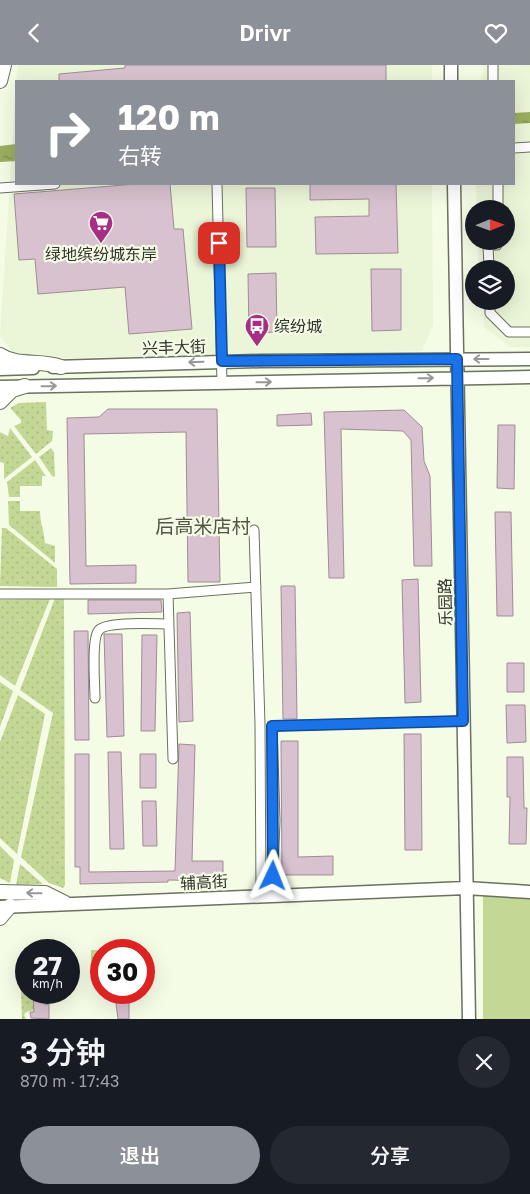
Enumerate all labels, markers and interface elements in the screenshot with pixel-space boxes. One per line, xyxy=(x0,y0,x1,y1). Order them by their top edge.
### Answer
icon: back xyxy=(20,19,48,47)
text: Drivr xyxy=(239,19,291,46)
icon: heart xyxy=(482,19,510,47)
text: 120 m xyxy=(118,96,220,138)
icon: right xyxy=(35,100,100,165)
text: 右转 xyxy=(118,142,162,169)
north arrow xyxy=(465,200,515,250)
map controls xyxy=(465,200,515,310)
supermarket icon: 绿地缤纷城东岸 xyxy=(88,210,114,244)
pin xyxy=(198,222,240,264)
icon: arrive xyxy=(205,229,233,257)
place label: 绿地缤纷城东岸 xyxy=(45,244,157,264)
button: layers xyxy=(465,260,515,310)
bus stop icon: 缤纷城 xyxy=(244,313,270,347)
place label: 缤纷城 xyxy=(274,316,322,336)
street label: 兴丰大街 xyxy=(142,336,206,358)
one-way arrow xyxy=(474,354,490,364)
one-way arrow xyxy=(189,358,205,367)
one-way arrow xyxy=(418,373,434,383)
one-way arrow xyxy=(255,377,271,387)
one-way arrow xyxy=(40,381,56,391)
district label: 后高米店村 xyxy=(155,514,251,537)
street label: 乐园路 xyxy=(435,578,455,626)
position arrow xyxy=(246,849,298,901)
street label: 辅高街 xyxy=(180,871,228,893)
one-way arrow xyxy=(26,888,42,898)
speed limit sign: 30 xyxy=(90,939,155,1004)
text: 27 xyxy=(33,950,62,981)
text: km/h xyxy=(32,976,63,991)
text: 3 分钟 xyxy=(20,1034,106,1070)
button: close xyxy=(458,1036,510,1088)
text: 870 m · 17:43 xyxy=(20,1071,119,1091)
button: 退出 xyxy=(20,1126,260,1184)
button: 分享 xyxy=(270,1126,510,1184)

